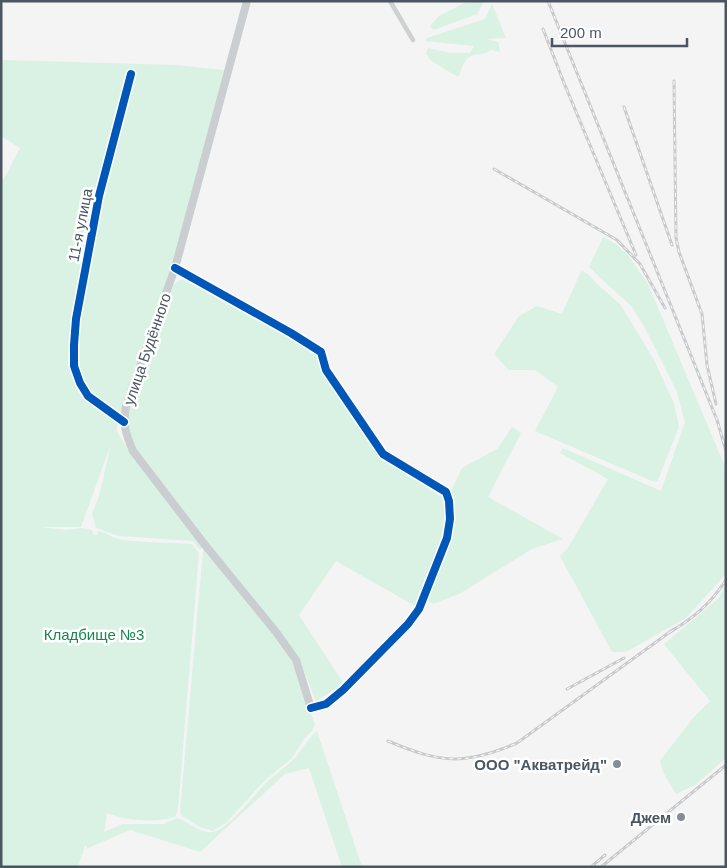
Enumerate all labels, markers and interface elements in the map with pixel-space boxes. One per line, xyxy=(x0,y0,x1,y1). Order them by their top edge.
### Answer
scale bar xyxy=(552,15,687,47)
text: 200 m xyxy=(560,24,602,41)
street label: 11-я улица xyxy=(65,186,96,263)
street label: улица Будённого xyxy=(120,291,174,407)
park label: Кладбище №3 xyxy=(44,626,144,643)
place label: ООО "Акватрейд" xyxy=(474,756,607,773)
marker: ООО "Акватрейд" xyxy=(611,758,623,770)
place label: Джем xyxy=(631,809,671,826)
marker: Джем xyxy=(675,811,687,823)

